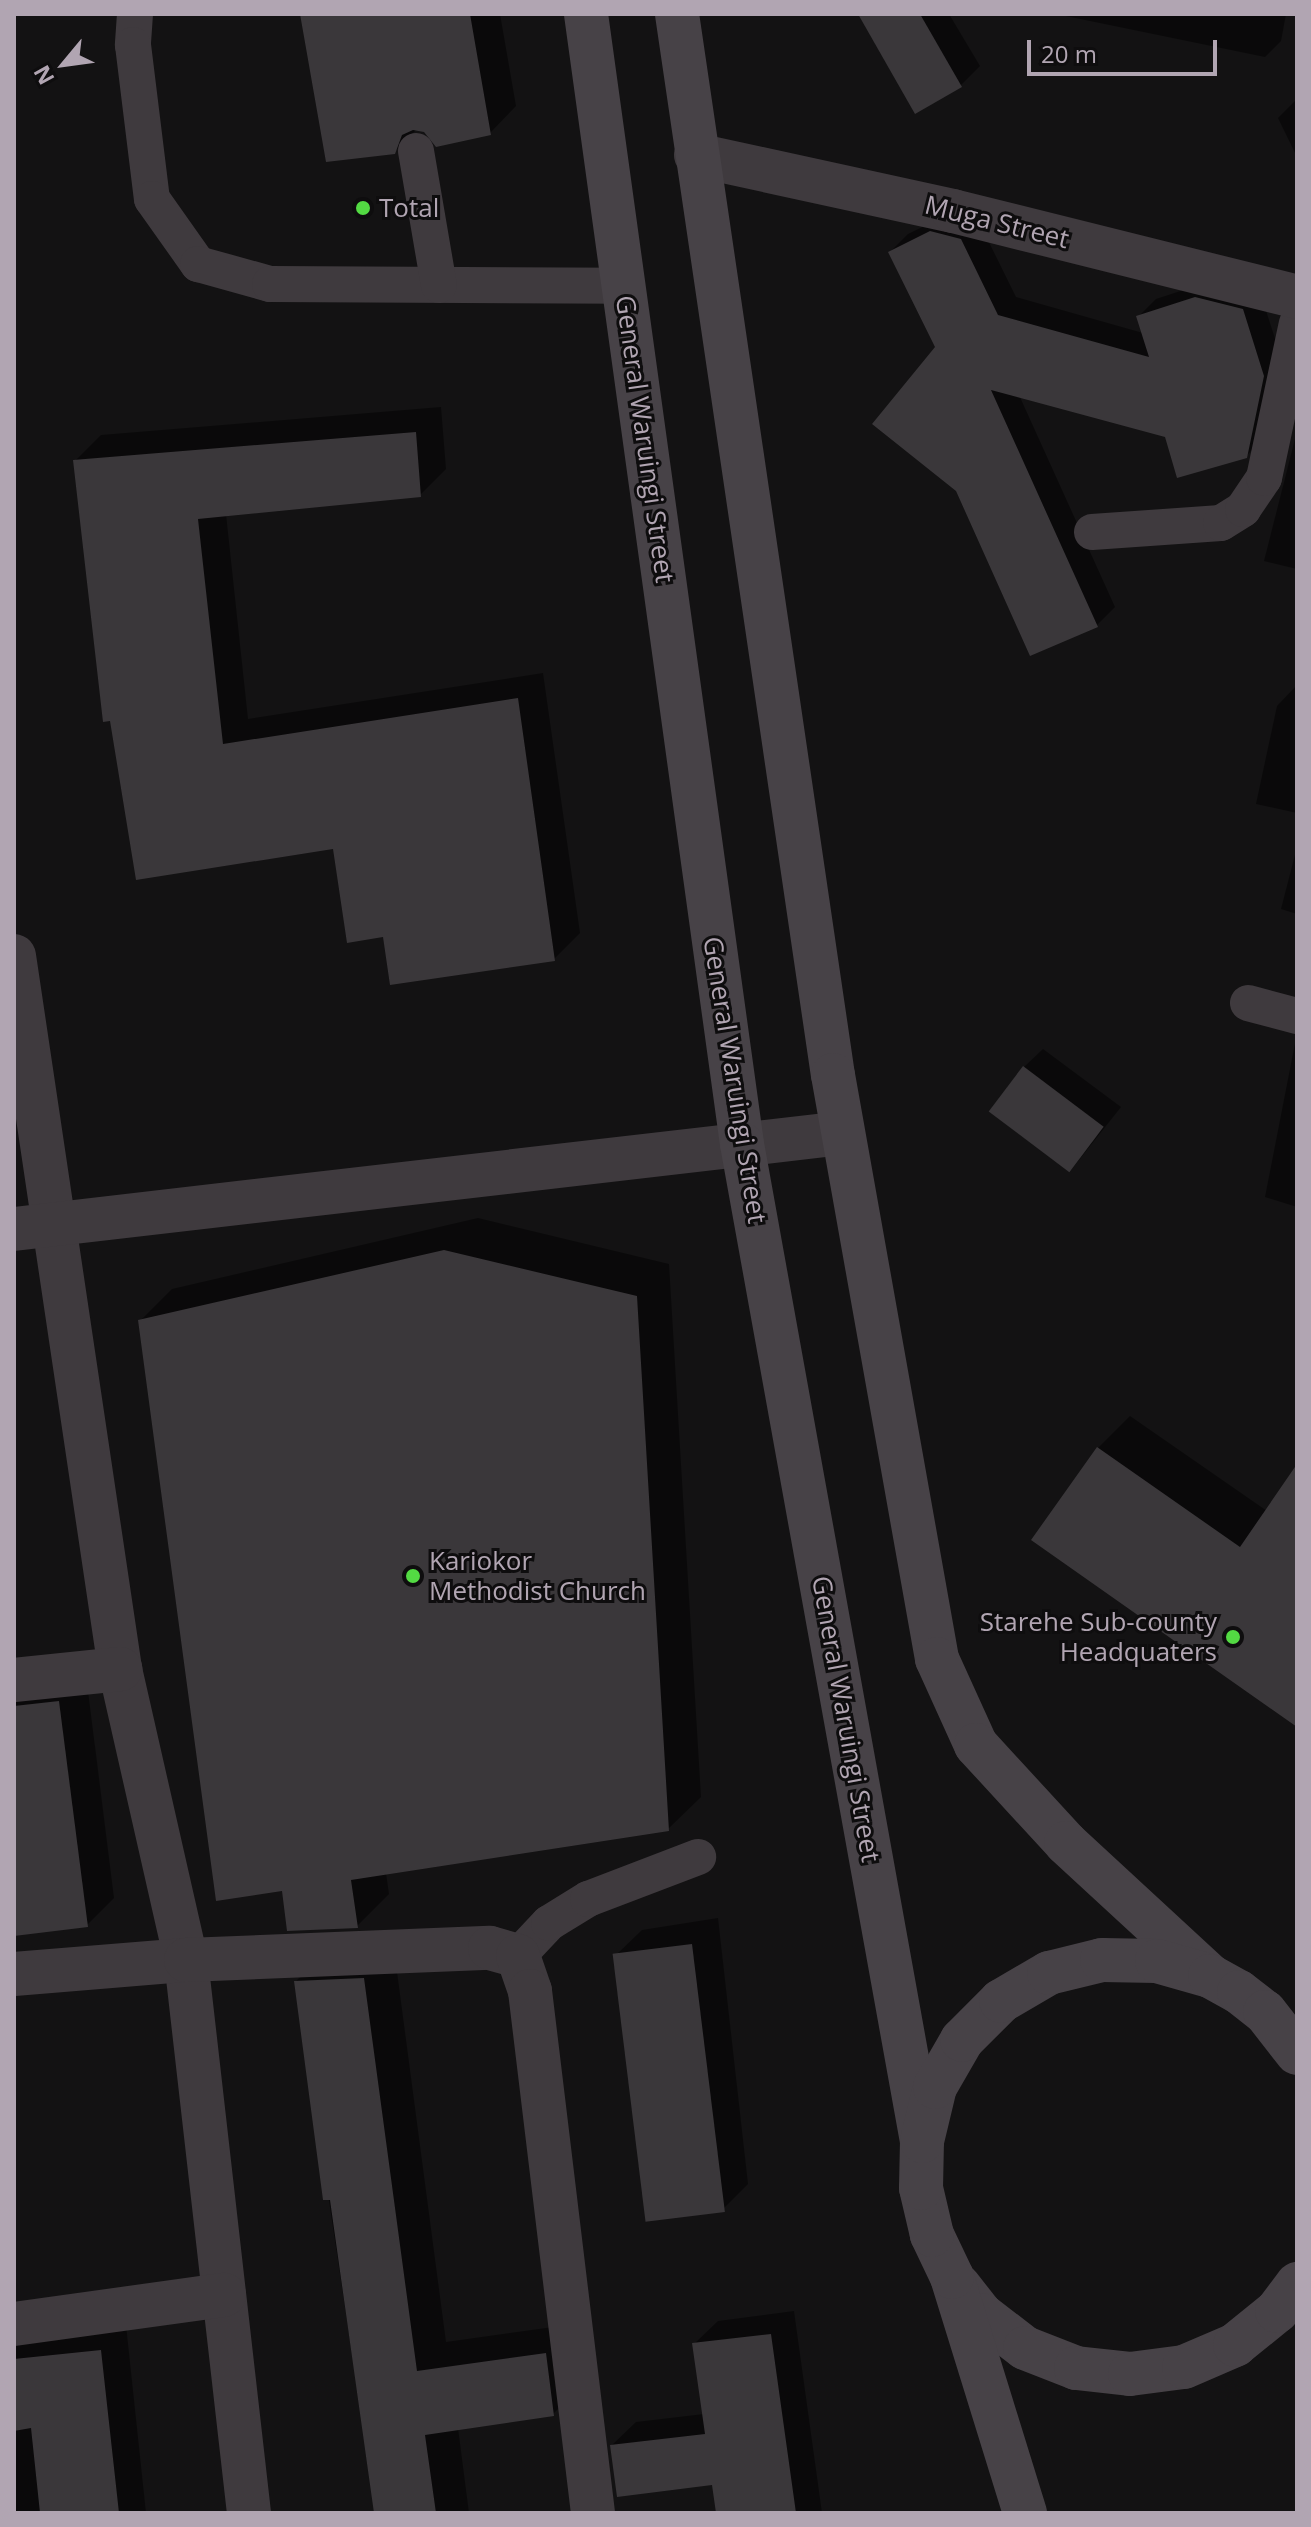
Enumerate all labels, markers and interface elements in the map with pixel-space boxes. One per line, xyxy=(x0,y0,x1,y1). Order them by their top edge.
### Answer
north arrow xyxy=(24,24,104,104)
scale bar xyxy=(1031,24,1221,74)
text: 20 m xyxy=(1041,37,1097,70)
text: N xyxy=(26,61,60,91)
street label: Muga Street xyxy=(922,189,1072,255)
place label: Total xyxy=(379,192,439,224)
marker: Total xyxy=(354,199,372,217)
street label: General Waruingi Street xyxy=(609,293,681,585)
street label: General Waruingi Street xyxy=(697,934,773,1226)
place label: Kariokor Methodist Church xyxy=(429,1545,646,1606)
marker: Kariokor Methodist Church xyxy=(404,1567,422,1585)
street label: General Waruingi Street xyxy=(805,1573,887,1865)
place label: Starehe Sub-county Headquaters xyxy=(980,1606,1217,1668)
marker: Starehe Sub-county Headquaters xyxy=(1224,1628,1242,1646)

